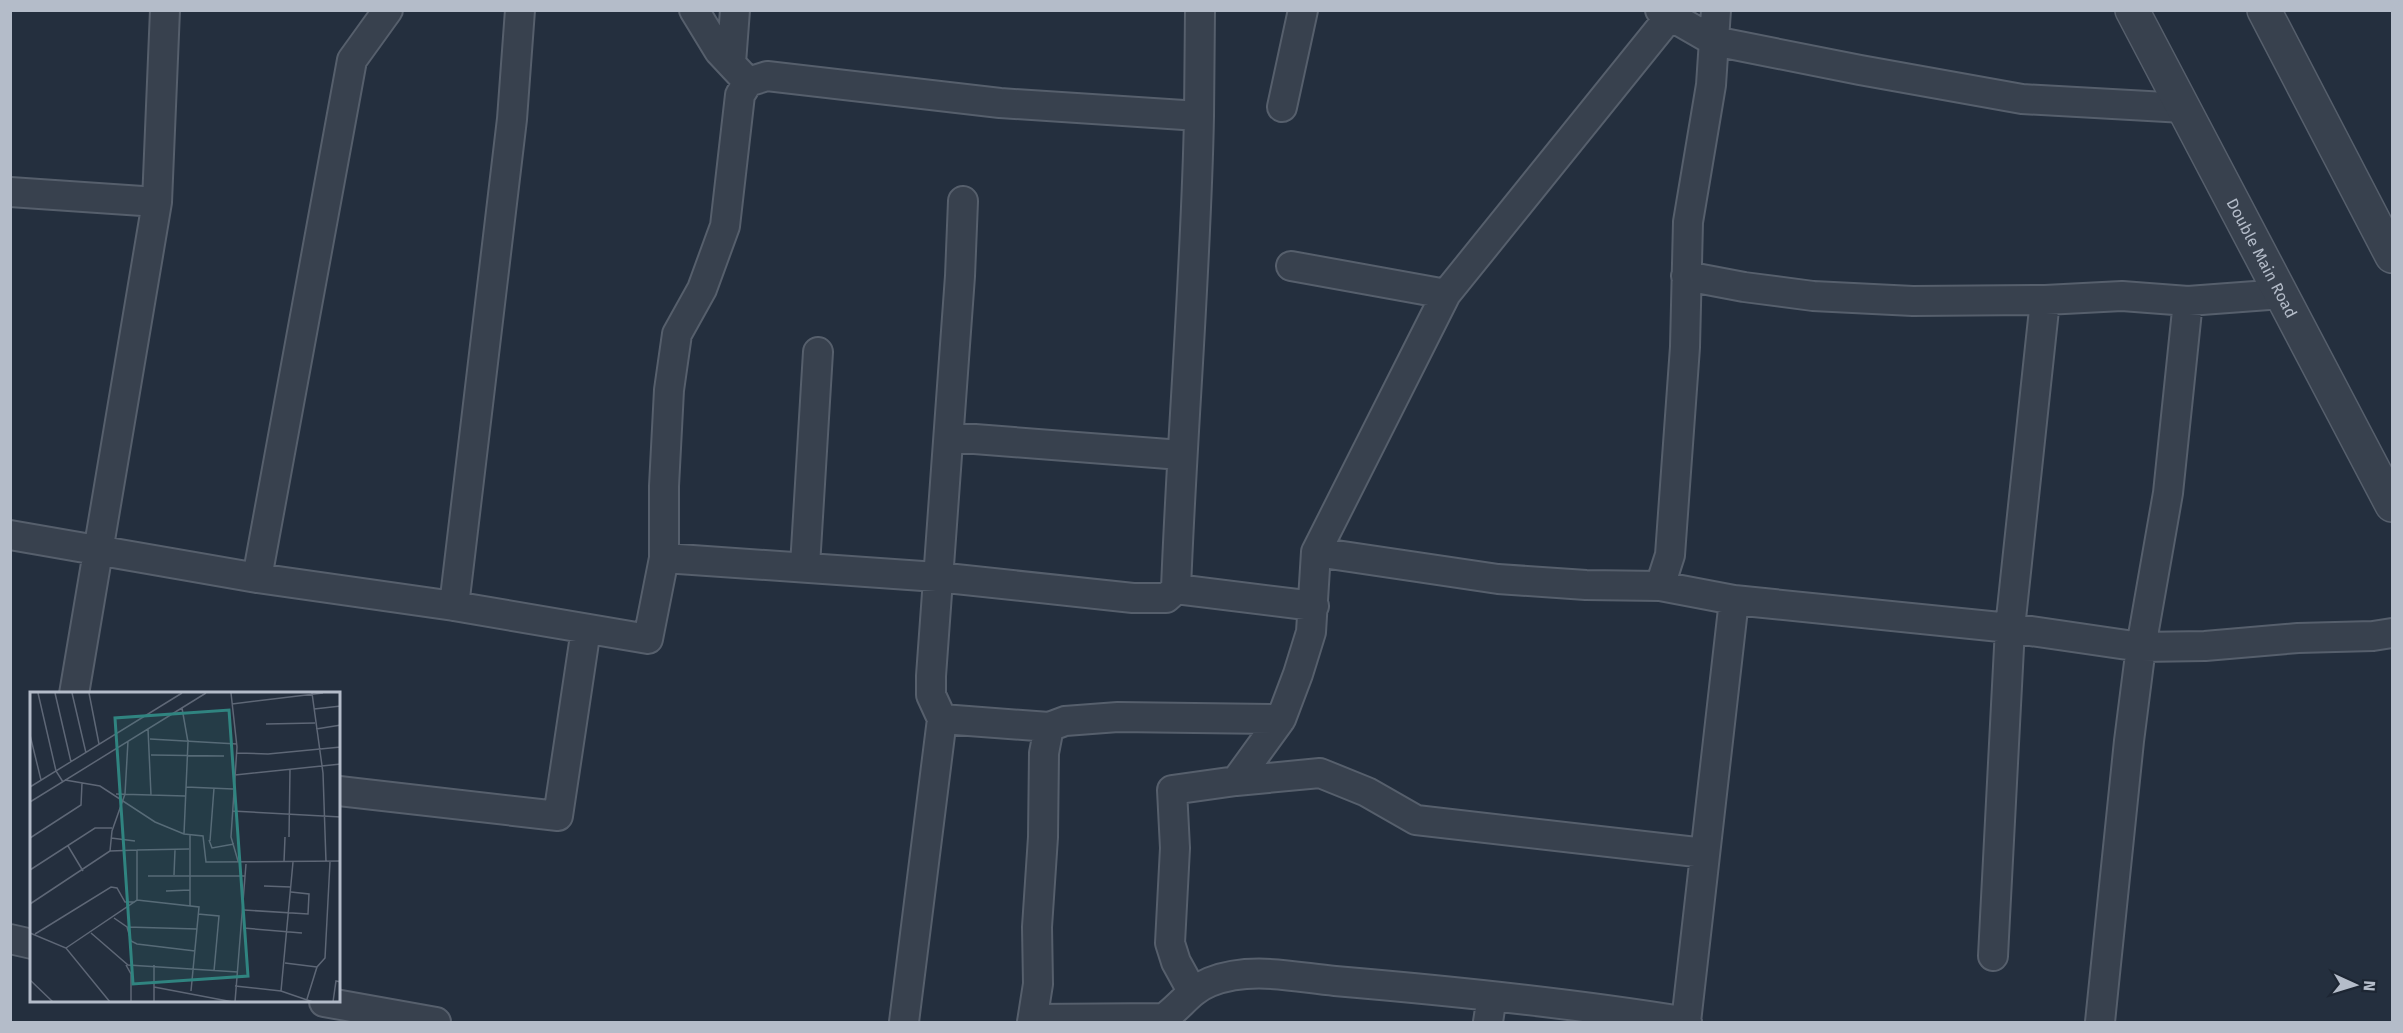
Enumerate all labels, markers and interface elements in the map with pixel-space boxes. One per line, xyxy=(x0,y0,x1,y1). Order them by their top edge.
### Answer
street label: Double Main Road xyxy=(2223,195,2301,321)
inset map xyxy=(30,692,340,1003)
north arrow xyxy=(2325,955,2385,1015)
text: N xyxy=(2360,980,2379,992)

